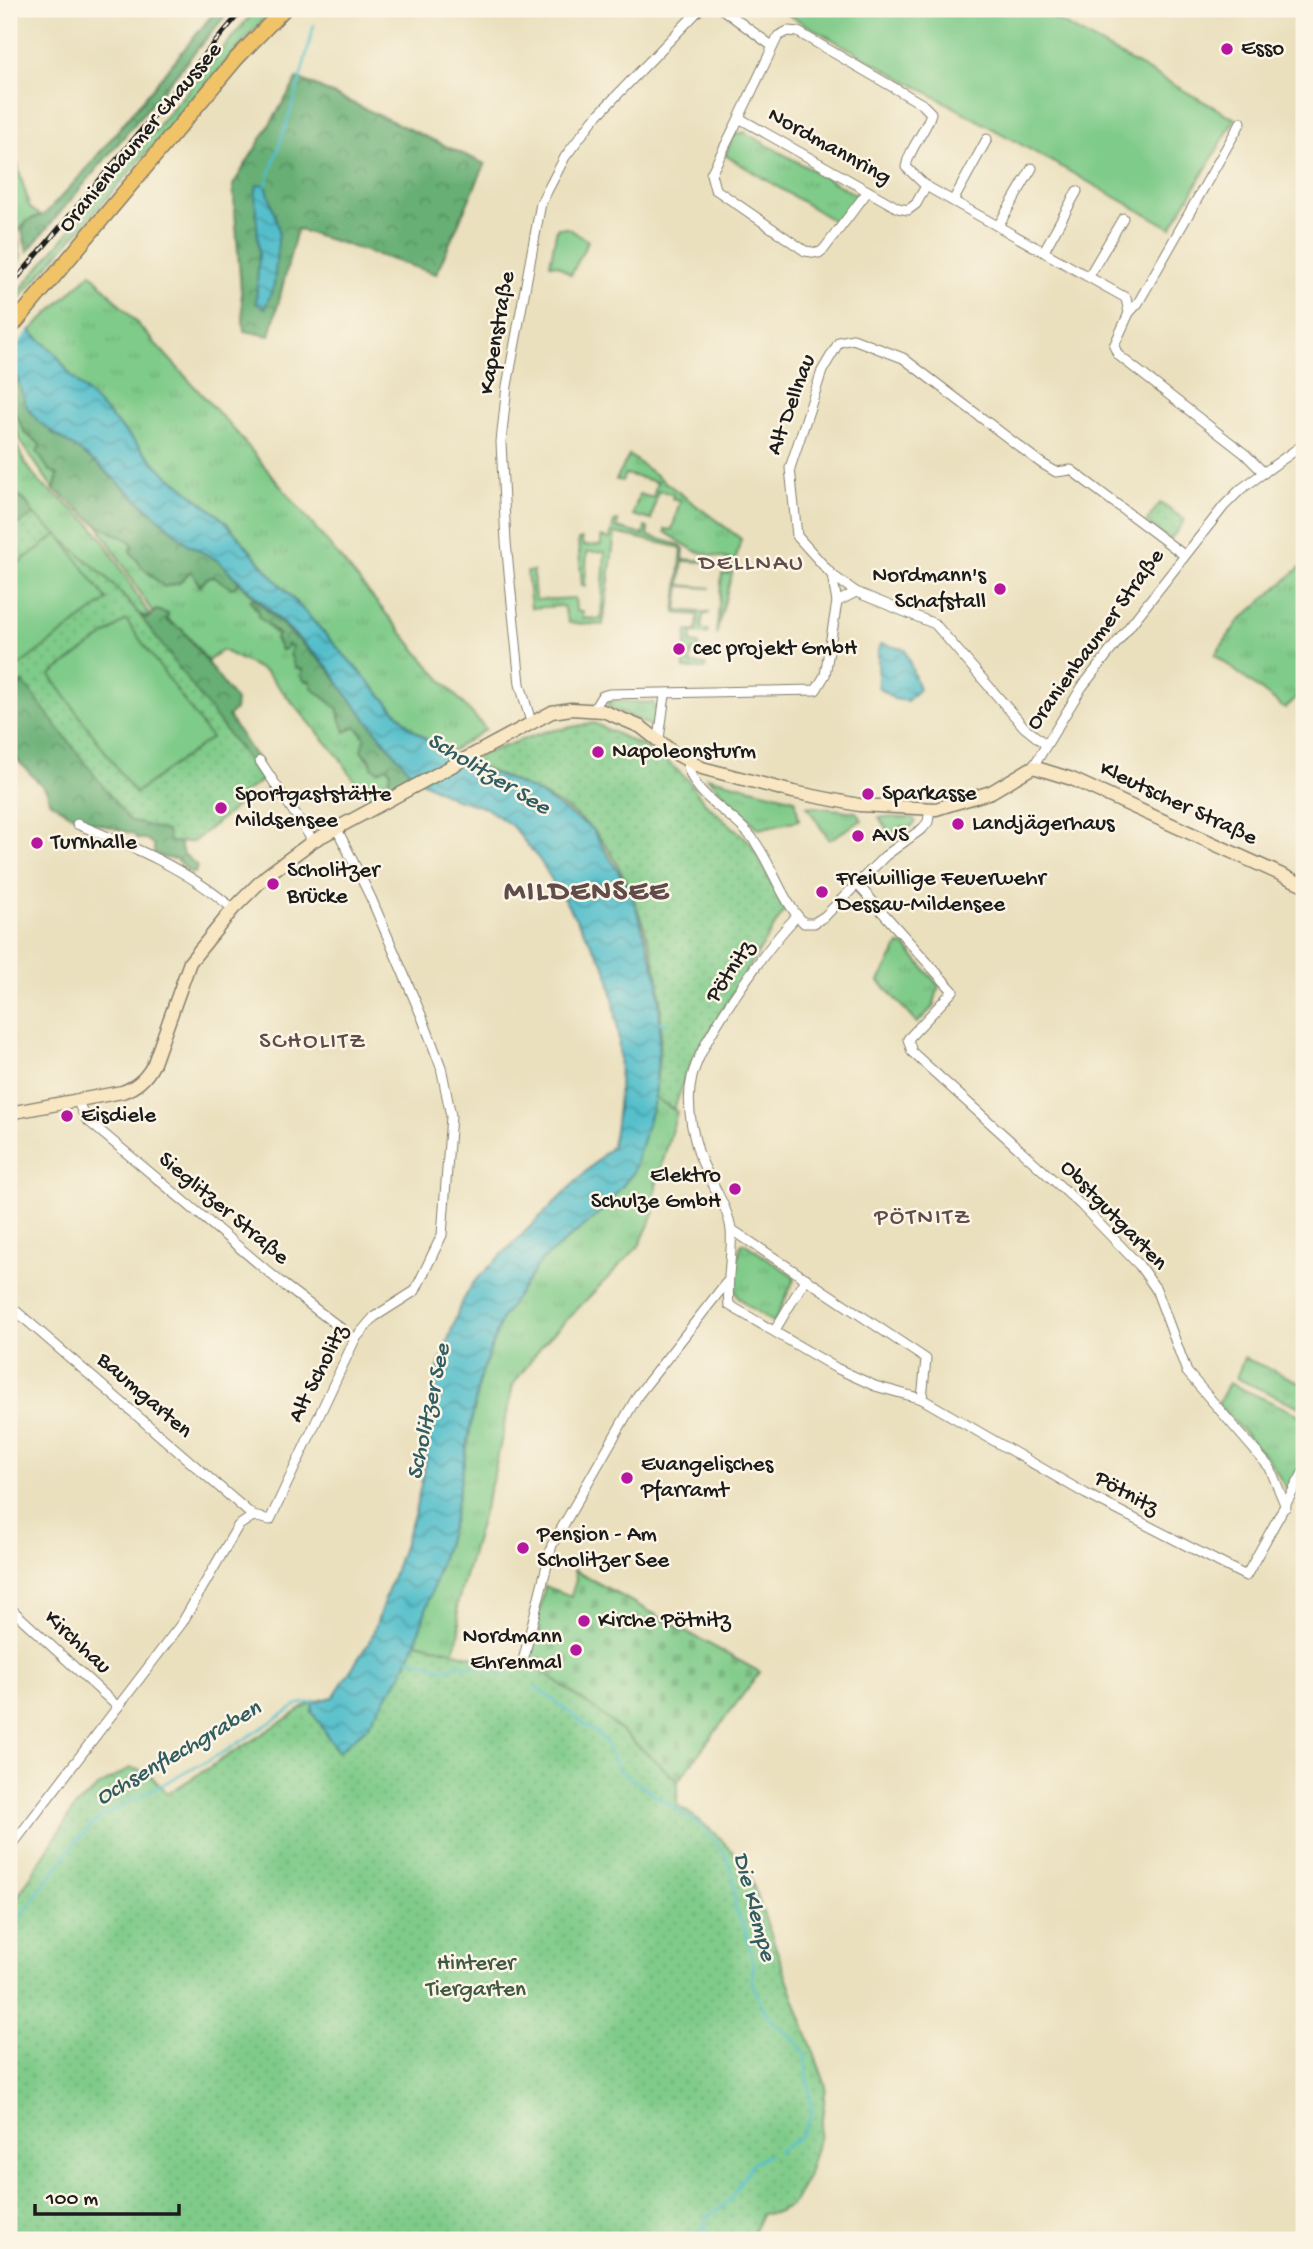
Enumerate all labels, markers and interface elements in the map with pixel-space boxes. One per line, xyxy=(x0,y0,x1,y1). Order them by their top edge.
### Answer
place label: Esso xyxy=(1241,36,1284,63)
street label: Oranienbaumer Chaussee xyxy=(54,37,229,239)
marker: Esso xyxy=(1219,41,1235,57)
street label: Nordmannring xyxy=(763,102,895,192)
street label: Kapenstraße xyxy=(474,268,522,396)
street label: Alt Dellnau xyxy=(761,351,823,459)
street label: Oranienbaumer Straße xyxy=(1021,543,1172,736)
district label: DELLNAU xyxy=(697,550,805,579)
place label: Nordmann's Schafstall xyxy=(872,563,987,616)
marker: Nordmann's Schafstall xyxy=(992,581,1008,597)
place label: cec projekt GmbH xyxy=(693,636,858,663)
marker: cec projekt GmbH xyxy=(671,641,687,657)
water label: Scholitzer See xyxy=(421,727,556,824)
place label: Napoleonsturm xyxy=(612,739,756,766)
marker: Napoleonsturm xyxy=(590,744,606,760)
street label: Kleutscher Straße xyxy=(1095,756,1262,853)
place label: Sparkasse xyxy=(882,781,978,808)
place label: Sportgaststätte Mildsensee xyxy=(235,782,393,835)
marker: Sparkasse xyxy=(860,786,876,802)
marker: Sportgaststätte Mildsensee xyxy=(213,800,229,816)
place label: Landjägerhaus xyxy=(972,811,1115,838)
marker: Landjägerhaus xyxy=(950,816,966,832)
place label: AVS xyxy=(872,823,909,850)
marker: AVS xyxy=(850,828,866,844)
place label: Turnhalle xyxy=(49,830,138,857)
marker: Turnhalle xyxy=(29,835,45,851)
place label: Scholitzer Brücke xyxy=(286,858,381,911)
place label: Freiwillige Feuerwehr Dessau-Mildensee xyxy=(834,866,1048,919)
marker: Scholitzer Brücke xyxy=(265,876,281,892)
district label: MILDENSEE xyxy=(504,876,670,911)
marker: Freiwillige Feuerwehr Dessau-Mildensee xyxy=(814,884,830,900)
street label: Pötnitz xyxy=(700,935,762,1009)
district label: SCHOLITZ xyxy=(259,1028,367,1057)
place label: Eisdiele xyxy=(81,1103,157,1130)
marker: Eisdiele xyxy=(59,1108,75,1124)
street label: Sieglitzer Straße xyxy=(152,1146,295,1272)
street label: Obstgutgarten xyxy=(1054,1155,1173,1277)
place label: Elektro Schulze GmbH xyxy=(591,1163,722,1216)
marker: Elektro Schulze GmbH xyxy=(727,1181,743,1197)
district label: PÖTNITZ xyxy=(873,1204,972,1233)
street label: Alt Scholitz xyxy=(283,1320,355,1427)
water label: Scholitzer See xyxy=(401,1340,459,1482)
street label: Baumgarten xyxy=(90,1346,197,1445)
place label: Evangelisches Pfarramt xyxy=(640,1452,774,1505)
street label: Pötnitz xyxy=(1088,1465,1164,1523)
marker: Evangelisches Pfarramt xyxy=(619,1470,635,1486)
place label: Pension - Am Scholitzer See xyxy=(536,1522,670,1575)
marker: Pension - Am Scholitzer See xyxy=(515,1540,531,1556)
street label: Kirchhau xyxy=(38,1605,116,1681)
place label: Kirche Pötnitz xyxy=(598,1608,732,1635)
marker: Kirche Pötnitz xyxy=(576,1613,592,1629)
place label: Nordmann Ehrenmal xyxy=(462,1624,562,1677)
marker: Nordmann Ehrenmal xyxy=(568,1642,584,1658)
water label: Ochsenflechgraben xyxy=(91,1695,267,1813)
water label: Die Klempe xyxy=(725,1850,782,1966)
park label: Hinterer Tiergarten xyxy=(424,1951,526,2004)
scale bar xyxy=(35,2172,178,2216)
text: 100 m xyxy=(45,2188,98,2213)

